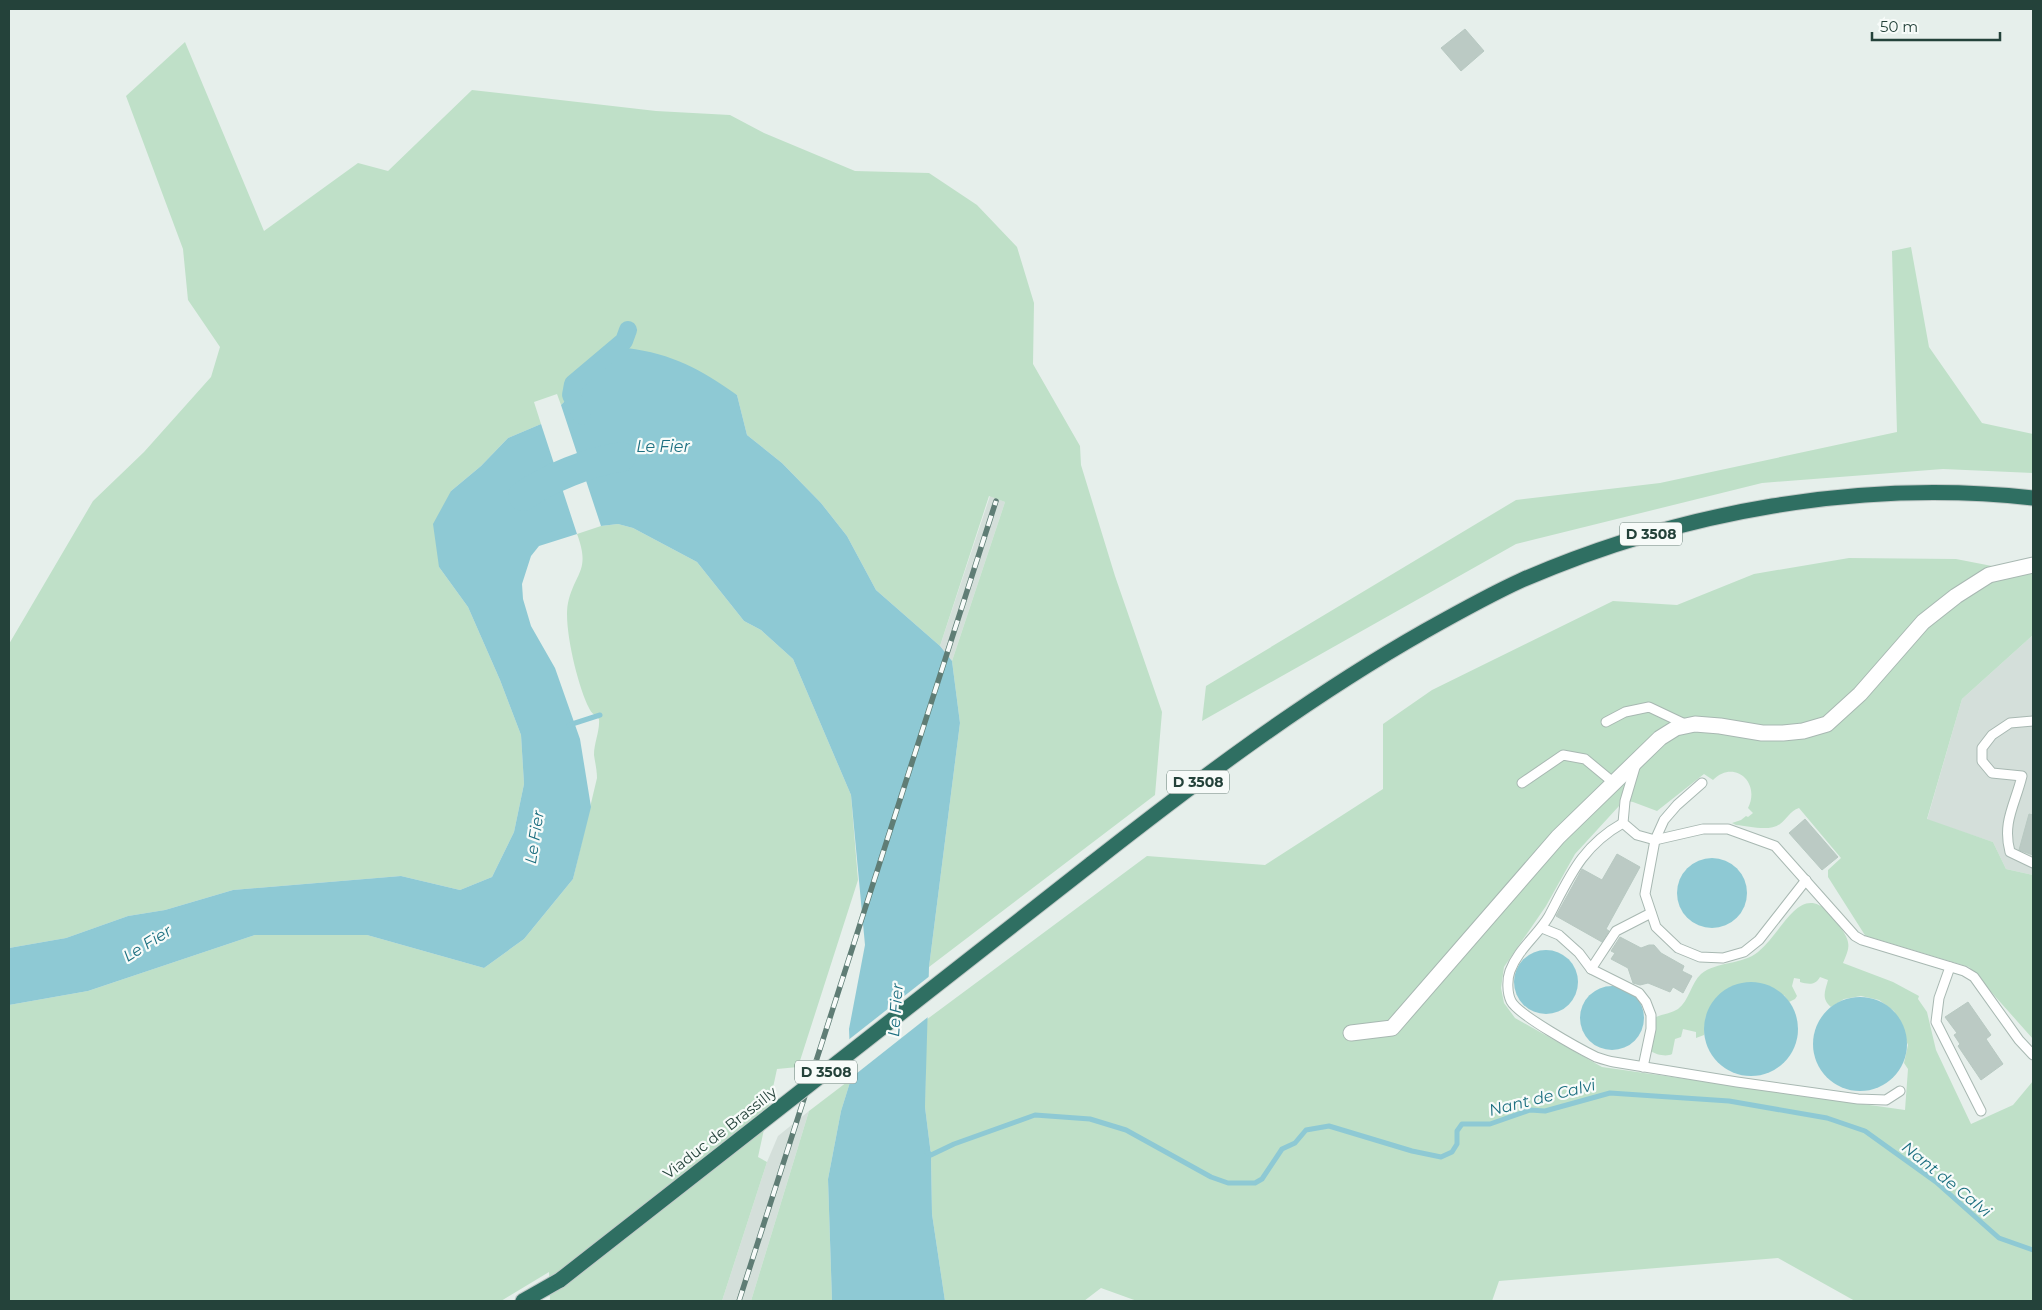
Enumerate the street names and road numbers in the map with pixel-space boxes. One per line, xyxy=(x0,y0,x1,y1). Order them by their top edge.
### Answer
road number: D 3508 xyxy=(1620,522,1682,546)
road number: D 3508 xyxy=(1167,770,1229,794)
road number: D 3508 xyxy=(795,1060,857,1084)
street label: Viaduc de Brassilly xyxy=(659,1082,781,1183)

